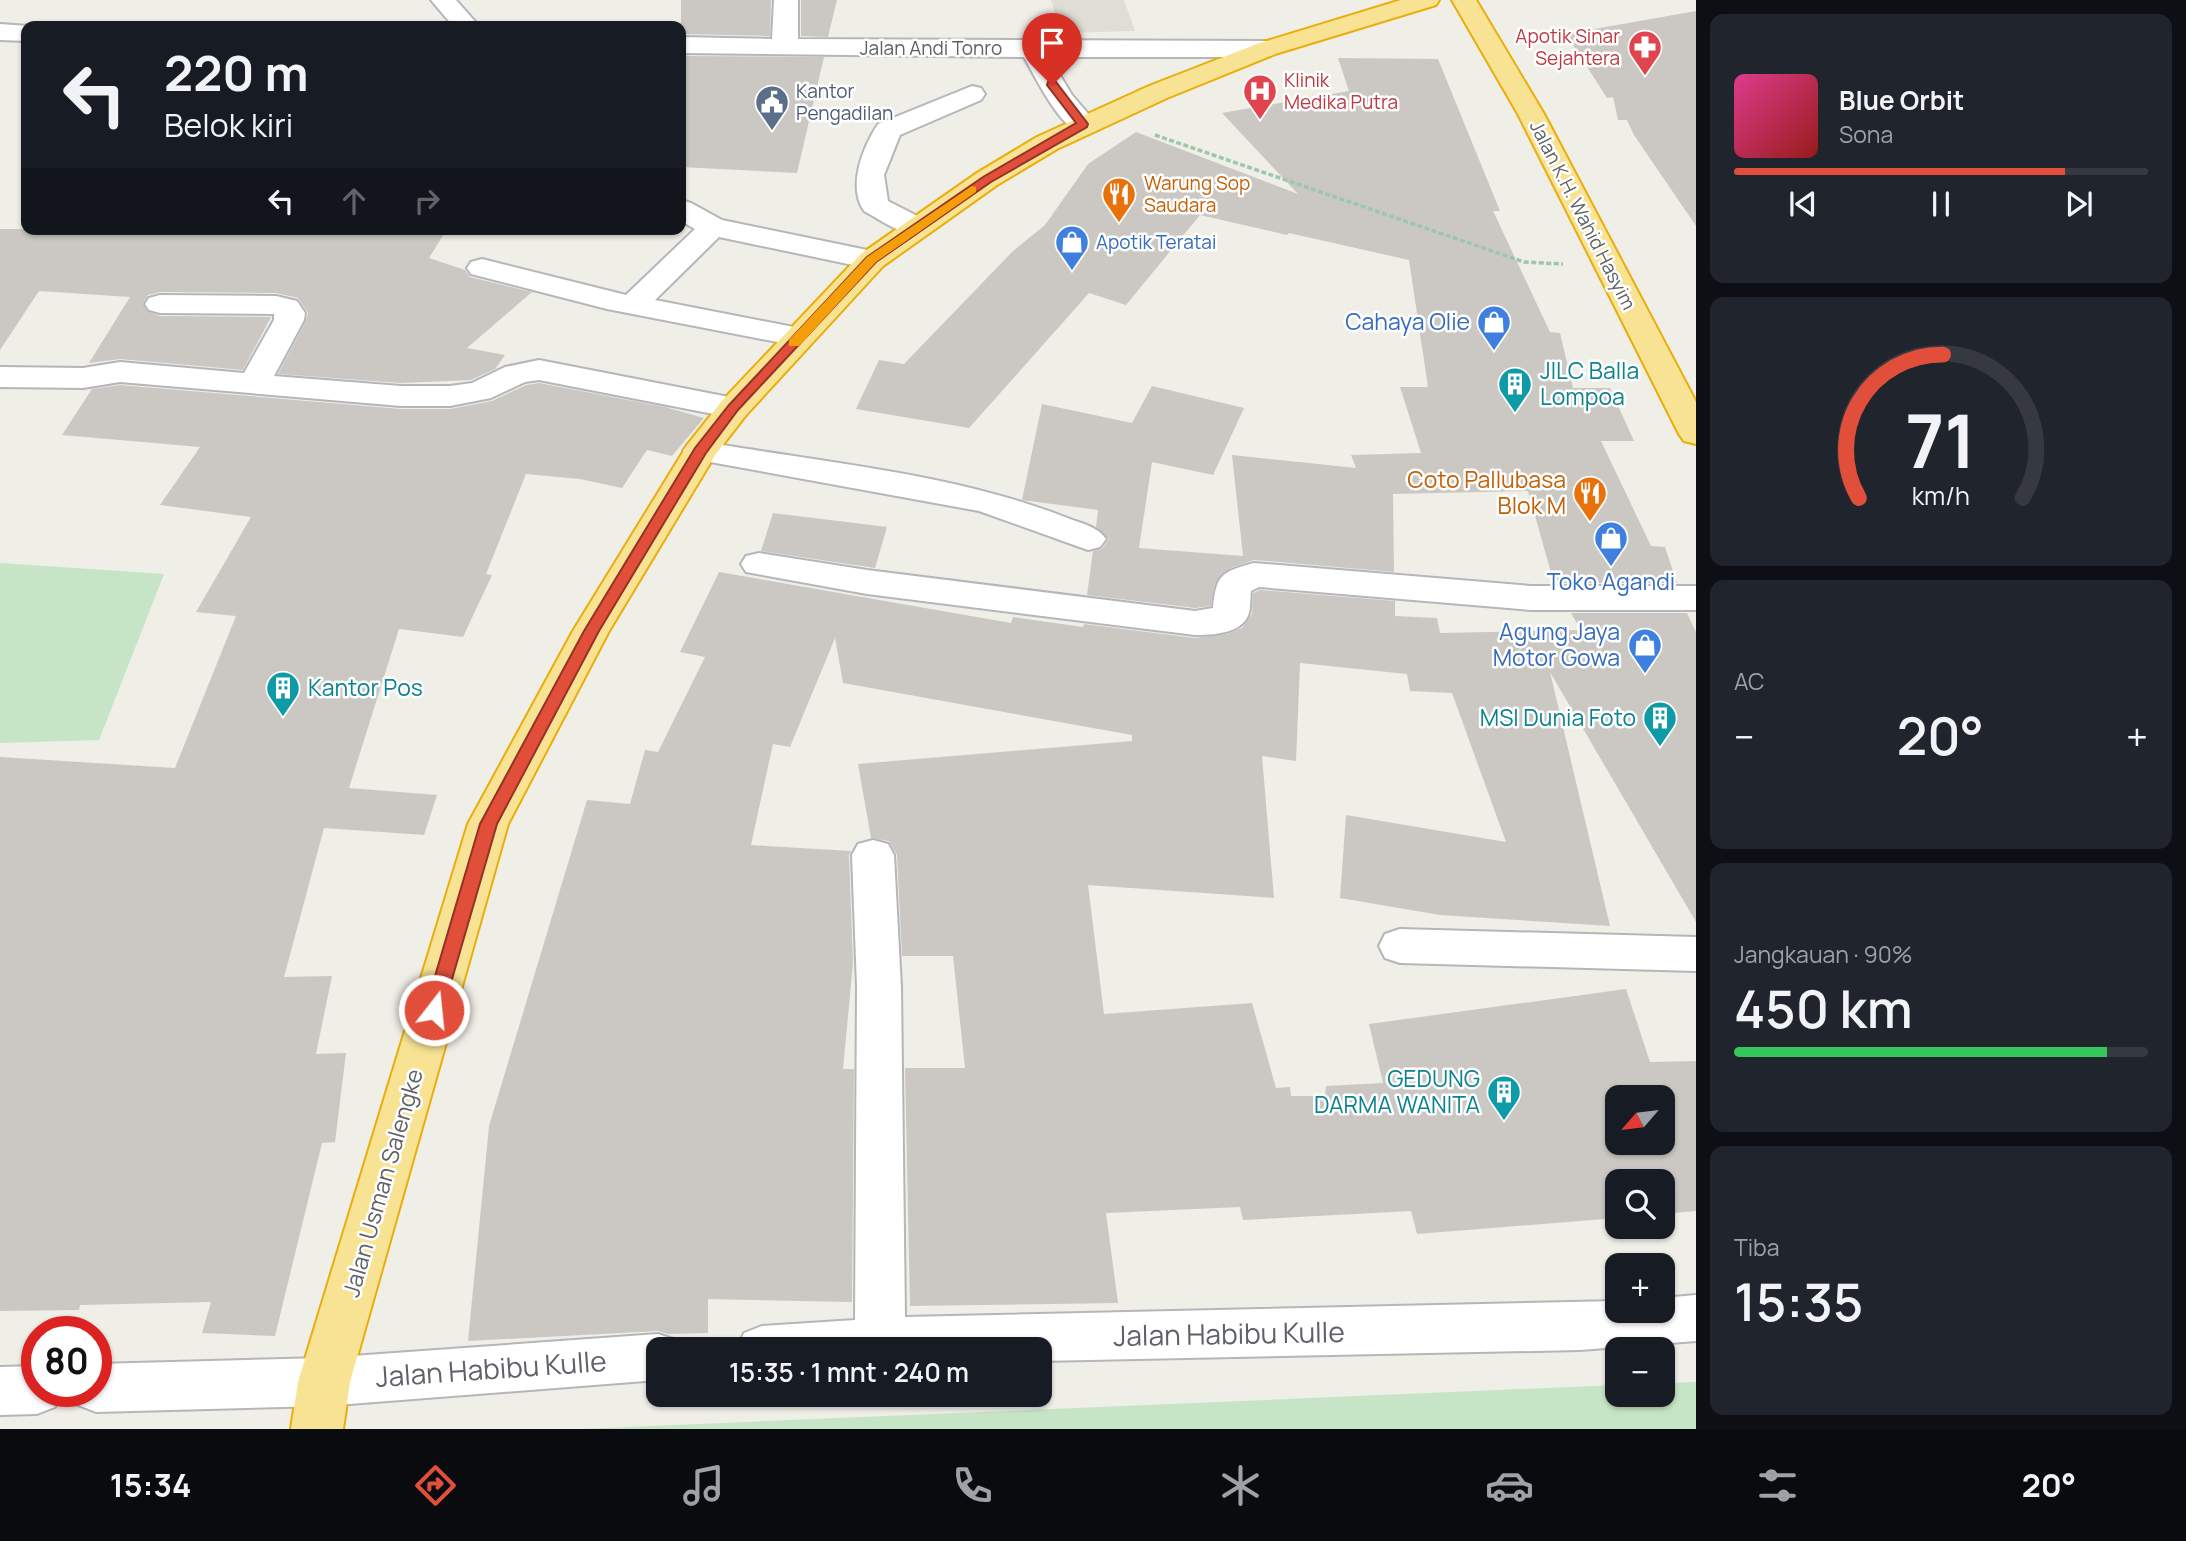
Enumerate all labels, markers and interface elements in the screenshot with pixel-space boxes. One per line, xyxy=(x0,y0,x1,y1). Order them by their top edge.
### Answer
pin xyxy=(1022,13,1082,85)
place label: Apotik Sinar Sejahtera xyxy=(1515,23,1620,71)
icon: arrive xyxy=(1033,24,1071,62)
pharmacy icon: Apotik Sinar Sejahtera xyxy=(1626,28,1664,77)
street label: Jalan Andi Tonro xyxy=(860,35,1002,61)
text: 220 m xyxy=(164,39,308,106)
icon: left xyxy=(49,49,140,140)
place label: Klinik Medika Putra xyxy=(1284,67,1398,115)
hospital icon: Klinik Medika Putra xyxy=(1241,72,1279,121)
place label: Kantor Pengadilan xyxy=(796,78,893,126)
text: Blue Orbit xyxy=(1839,82,1964,118)
public building icon: Kantor Pengadilan xyxy=(753,83,791,132)
text: Belok kiri xyxy=(164,103,293,147)
street label: Jalan K.H. Wahid Hasyim xyxy=(1524,116,1642,314)
text: Sona xyxy=(1839,118,1893,150)
place label: Warung Sop Saudara xyxy=(1144,170,1250,218)
restaurant icon: Warung Sop Saudara xyxy=(1100,175,1138,224)
icon: left xyxy=(262,182,300,220)
icon: ahead xyxy=(335,182,373,220)
icon: right xyxy=(408,182,446,220)
icon: previous xyxy=(1784,185,1822,223)
icon: pause xyxy=(1922,185,1960,223)
icon: next xyxy=(2060,185,2098,223)
shop icon: Apotik Teratai xyxy=(1053,223,1091,272)
place label: Apotik Teratai xyxy=(1096,229,1216,255)
shop icon: Cahaya Olie xyxy=(1475,303,1513,352)
place label: Cahaya Olie xyxy=(1345,305,1470,337)
place label: JILC Balla Lompoa xyxy=(1540,354,1639,412)
building icon: JILC Balla Lompoa xyxy=(1496,365,1534,414)
text: 71 xyxy=(1906,390,1976,490)
place label: Coto Pallubasa Blok M xyxy=(1407,463,1566,521)
restaurant icon: Coto Pallubasa Blok M xyxy=(1571,474,1609,523)
text: km/h xyxy=(1912,477,1970,512)
shop icon: Toko Agandi xyxy=(1592,519,1630,568)
place label: Toko Agandi xyxy=(1547,565,1675,597)
place label: Agung Jaya Motor Gowa xyxy=(1493,615,1620,673)
shop icon: Agung Jaya Motor Gowa xyxy=(1626,626,1664,675)
text: AC xyxy=(1734,665,1765,697)
building icon: Kantor Pos xyxy=(264,669,302,718)
place label: Kantor Pos xyxy=(308,671,423,703)
building icon: MSI Dunia Foto xyxy=(1641,699,1679,748)
text: 20° xyxy=(1897,700,1984,771)
place label: MSI Dunia Foto xyxy=(1480,701,1636,733)
text: − xyxy=(1734,710,1755,762)
text: + xyxy=(2126,710,2148,762)
text: Jangkauan · 90% xyxy=(1734,938,1912,970)
position arrow xyxy=(397,973,471,1047)
text: 450 km xyxy=(1734,973,1913,1044)
place label: GEDUNG DARMA WANITA xyxy=(1314,1062,1480,1120)
street label: Jalan Usman Salengke xyxy=(334,1065,430,1301)
building icon: GEDUNG DARMA WANITA xyxy=(1485,1073,1523,1122)
north arrow xyxy=(1605,1085,1675,1155)
map controls xyxy=(1605,1085,1675,1407)
button: search xyxy=(1605,1169,1675,1239)
text: Tiba xyxy=(1734,1231,1779,1263)
button: + xyxy=(1605,1253,1675,1323)
text: 15:35 xyxy=(1734,1266,1863,1337)
street label: Jalan Habibu Kulle xyxy=(1113,1312,1345,1354)
speed limit sign: 80 xyxy=(21,1316,112,1407)
button: − xyxy=(1605,1337,1675,1407)
street label: Jalan Habibu Kulle xyxy=(374,1341,608,1395)
text: 15:35 · 1 mnt · 240 m xyxy=(729,1354,969,1390)
icon: directions xyxy=(411,1461,460,1510)
icon: music xyxy=(679,1461,728,1510)
icon: phone xyxy=(948,1461,997,1510)
icon: climate xyxy=(1216,1461,1265,1510)
icon: car xyxy=(1485,1461,1534,1510)
icon: filters xyxy=(1753,1461,1802,1510)
text: 15:34 xyxy=(110,1463,192,1507)
text: 20° xyxy=(2022,1463,2076,1507)

